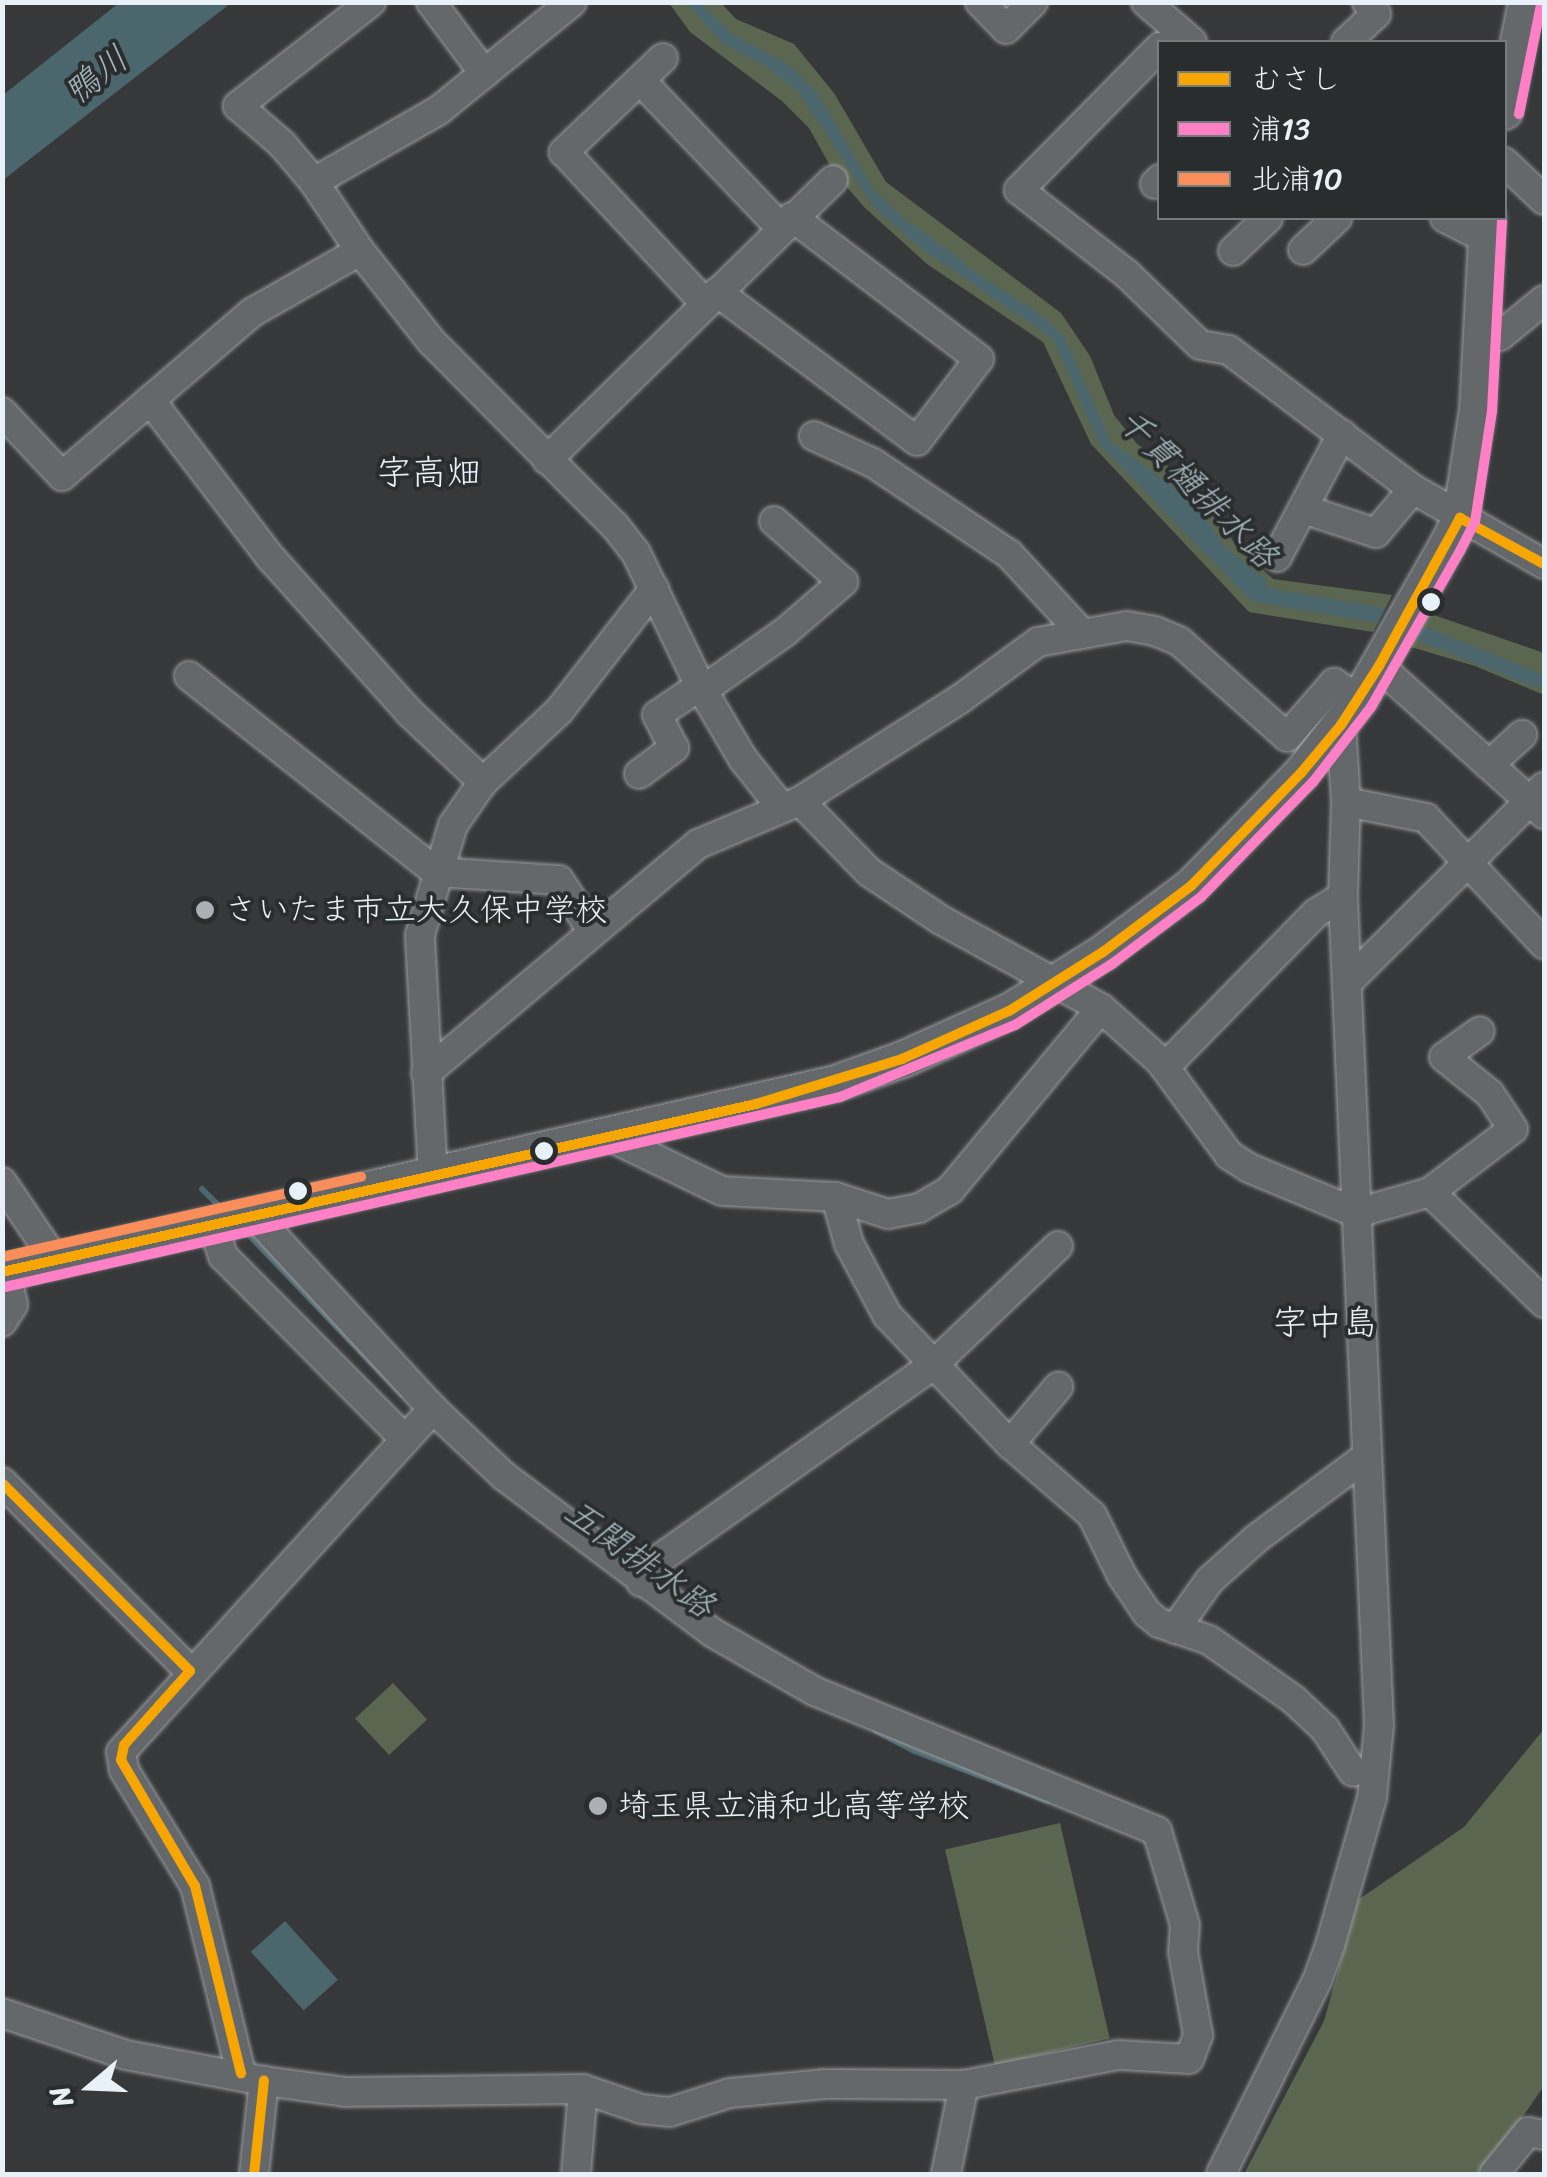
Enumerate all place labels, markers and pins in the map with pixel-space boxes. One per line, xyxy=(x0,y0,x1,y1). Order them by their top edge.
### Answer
unlabelled marker xyxy=(1421,592,1441,612)
place label: さいたま市立大久保中学校 xyxy=(225,891,609,929)
marker: さいたま市立大久保中学校 xyxy=(194,899,216,921)
unlabelled marker xyxy=(534,1141,554,1161)
unlabelled marker xyxy=(288,1181,308,1201)
place label: 埼玉県立浦和北高等学校 xyxy=(618,1787,970,1825)
marker: 埼玉県立浦和北高等学校 xyxy=(587,1795,609,1817)

